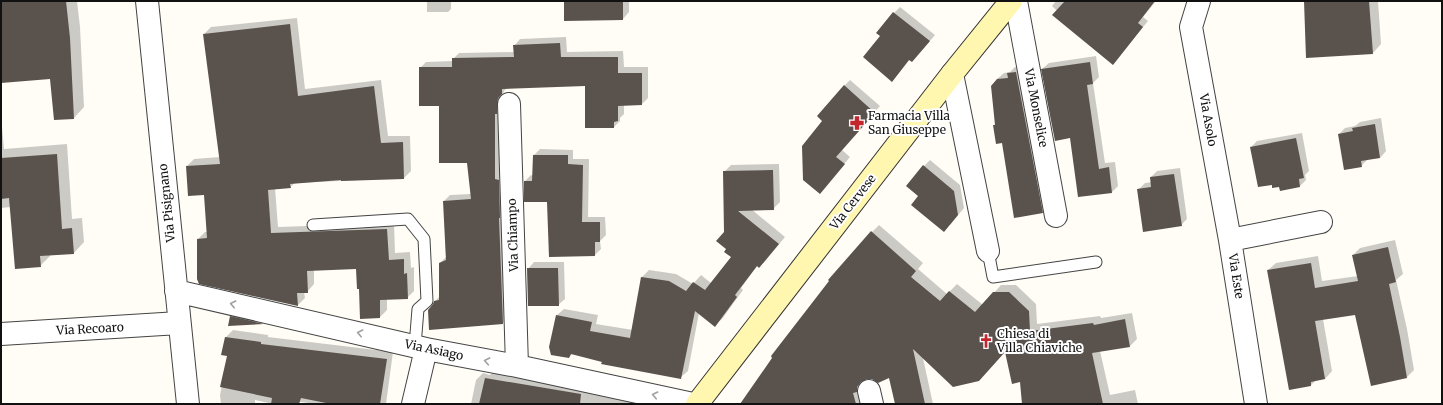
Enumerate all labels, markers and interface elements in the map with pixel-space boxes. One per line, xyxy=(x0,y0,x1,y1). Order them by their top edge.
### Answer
street label: Via Monselice xyxy=(1021,66,1051,148)
street label: Via Asolo xyxy=(1196,91,1220,147)
place label: Farmacia Villa San Giuseppe xyxy=(868,108,950,137)
pharmacy icon: Farmacia Villa San Giuseppe xyxy=(849,115,865,131)
street label: Via Pisignano xyxy=(155,163,178,244)
street label: Via Cervese xyxy=(826,171,879,233)
street label: Via Chiampo xyxy=(504,198,521,273)
street label: Via Este xyxy=(1225,251,1247,300)
one-way arrow xyxy=(230,301,236,309)
street label: Via Recoaro xyxy=(55,319,124,338)
place label: Chiesa di Villa Chiaviche xyxy=(996,326,1082,355)
one-way arrow xyxy=(356,330,363,338)
church icon: Chiesa di Villa Chiaviche xyxy=(978,333,994,349)
street label: Via Asiago xyxy=(402,336,465,363)
one-way arrow xyxy=(484,357,490,365)
one-way arrow xyxy=(652,392,658,400)

